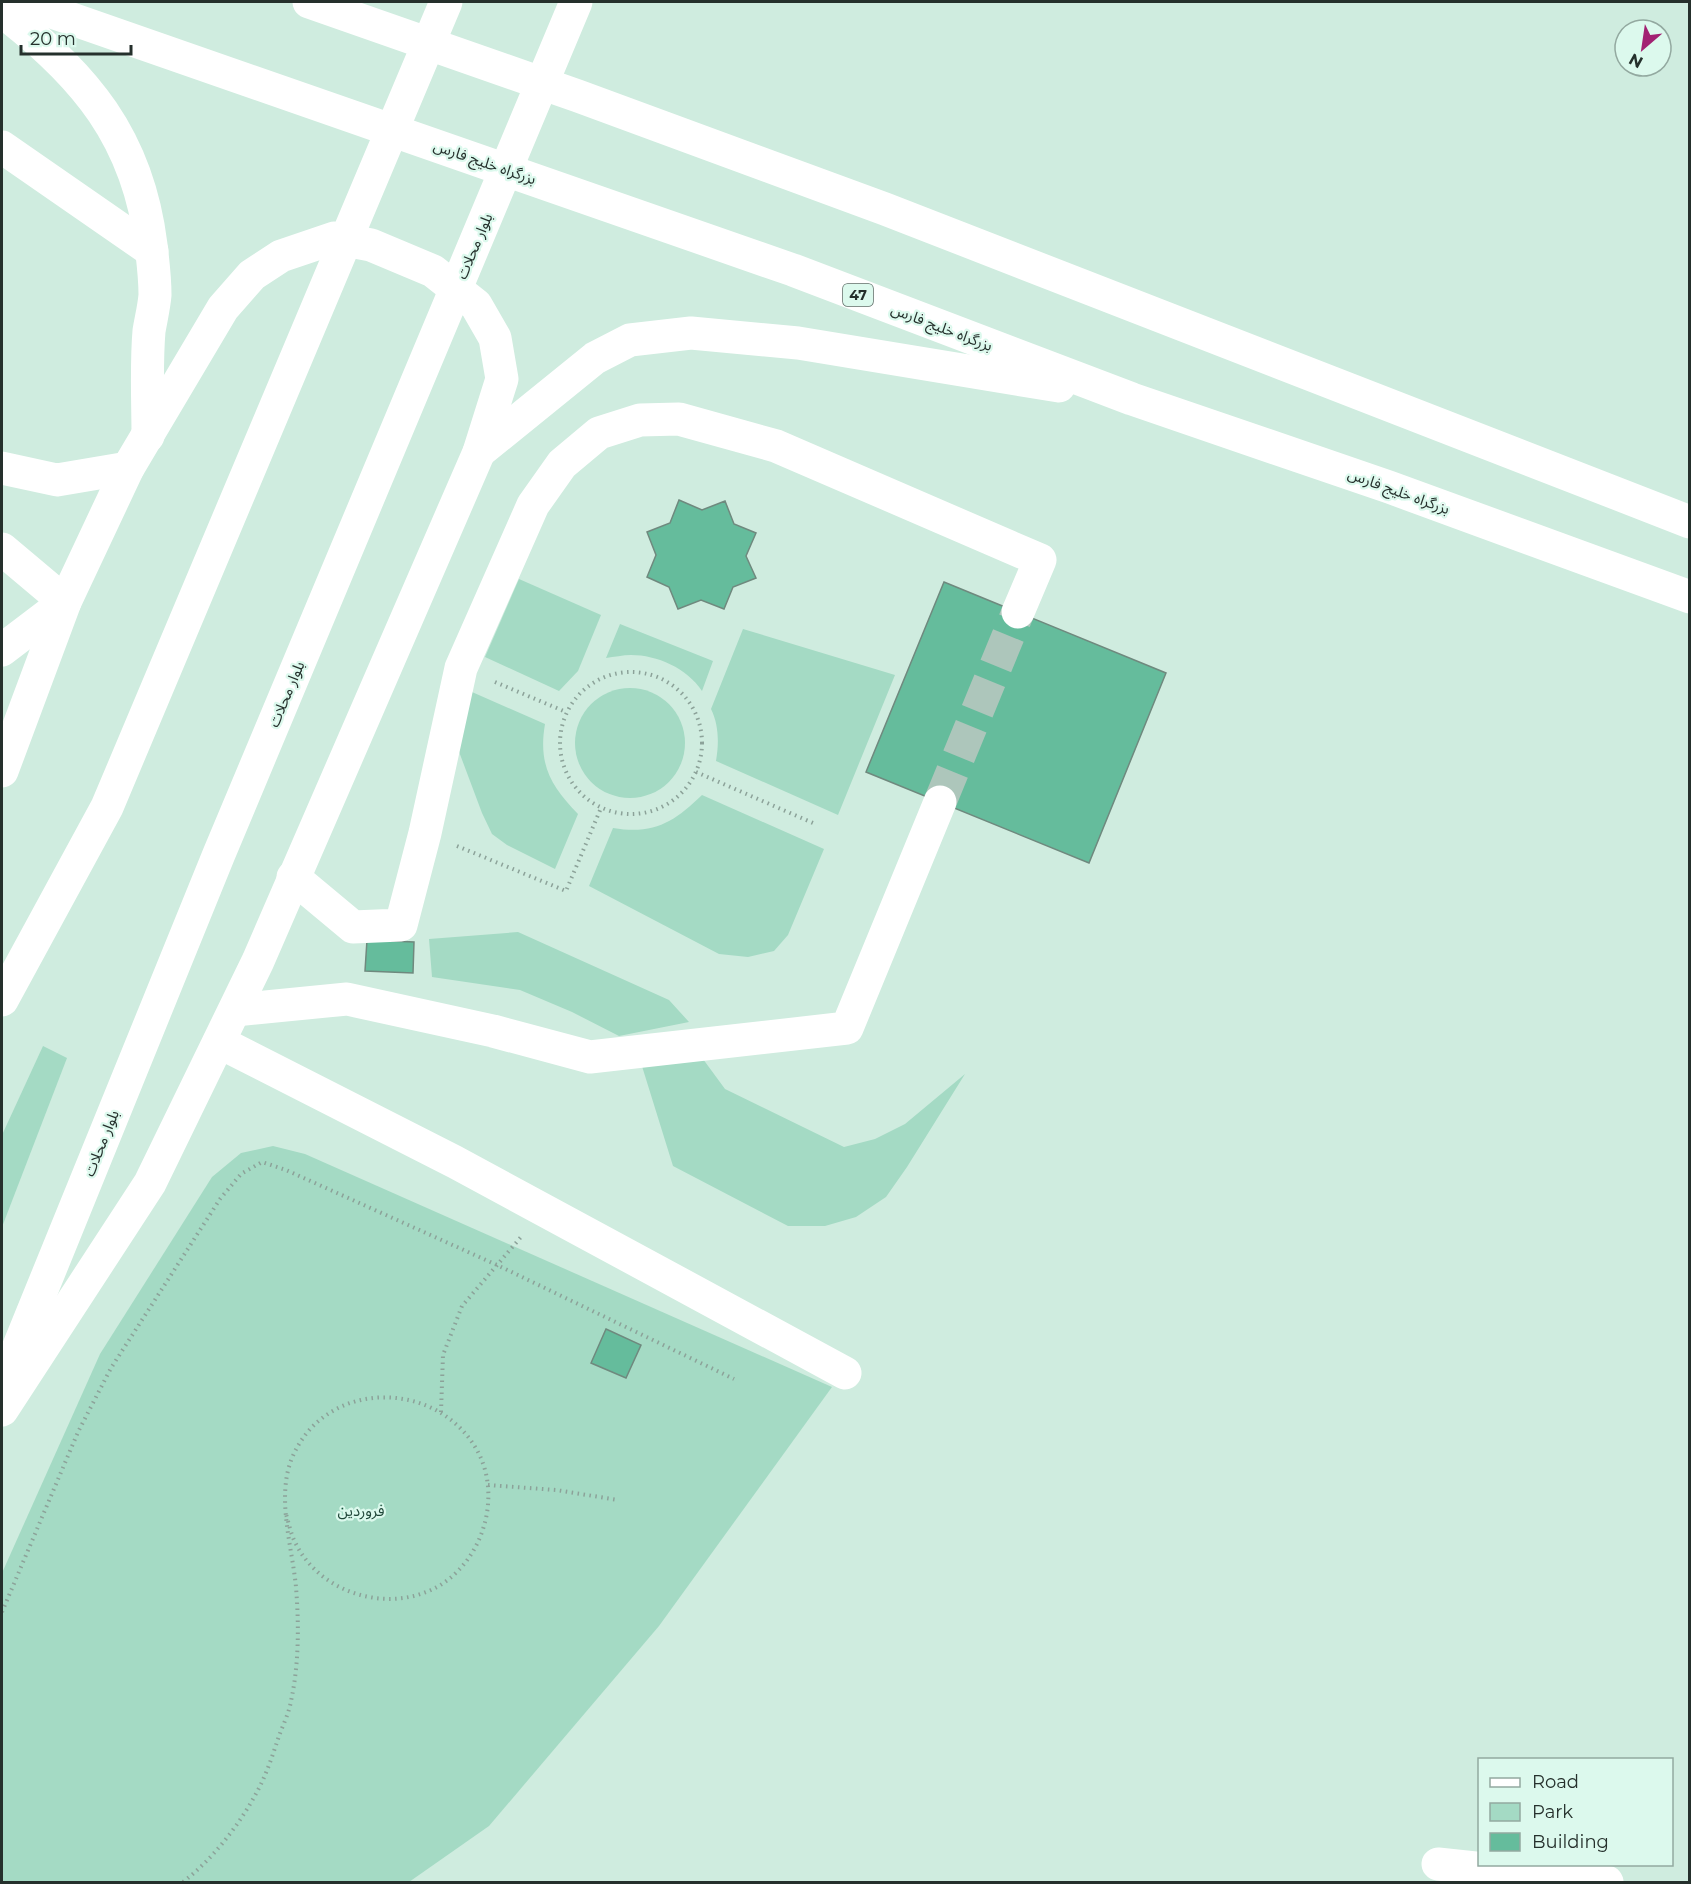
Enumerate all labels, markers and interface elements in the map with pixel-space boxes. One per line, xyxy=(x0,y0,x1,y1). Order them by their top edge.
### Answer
scale bar xyxy=(21,18,130,56)
north arrow xyxy=(1613,18,1673,78)
text: 20 m xyxy=(30,28,76,50)
text: N xyxy=(1626,49,1646,72)
street label: بزرگراه خلیج فارس xyxy=(430,136,539,191)
street label: بلوار محلات xyxy=(452,210,496,282)
road number: 47 xyxy=(843,284,873,306)
street label: بزرگراه خلیج فارس xyxy=(888,299,995,358)
street label: بزرگراه خلیج فارس xyxy=(1344,464,1453,521)
street label: بلوار محلات xyxy=(264,658,308,730)
street label: بلوار محلات xyxy=(79,1107,123,1179)
park label: فروردین xyxy=(338,1501,385,1520)
legend xyxy=(1478,1758,1673,1866)
text: Road xyxy=(1532,1771,1579,1793)
text: Park xyxy=(1532,1801,1573,1823)
text: Building xyxy=(1532,1831,1609,1853)

